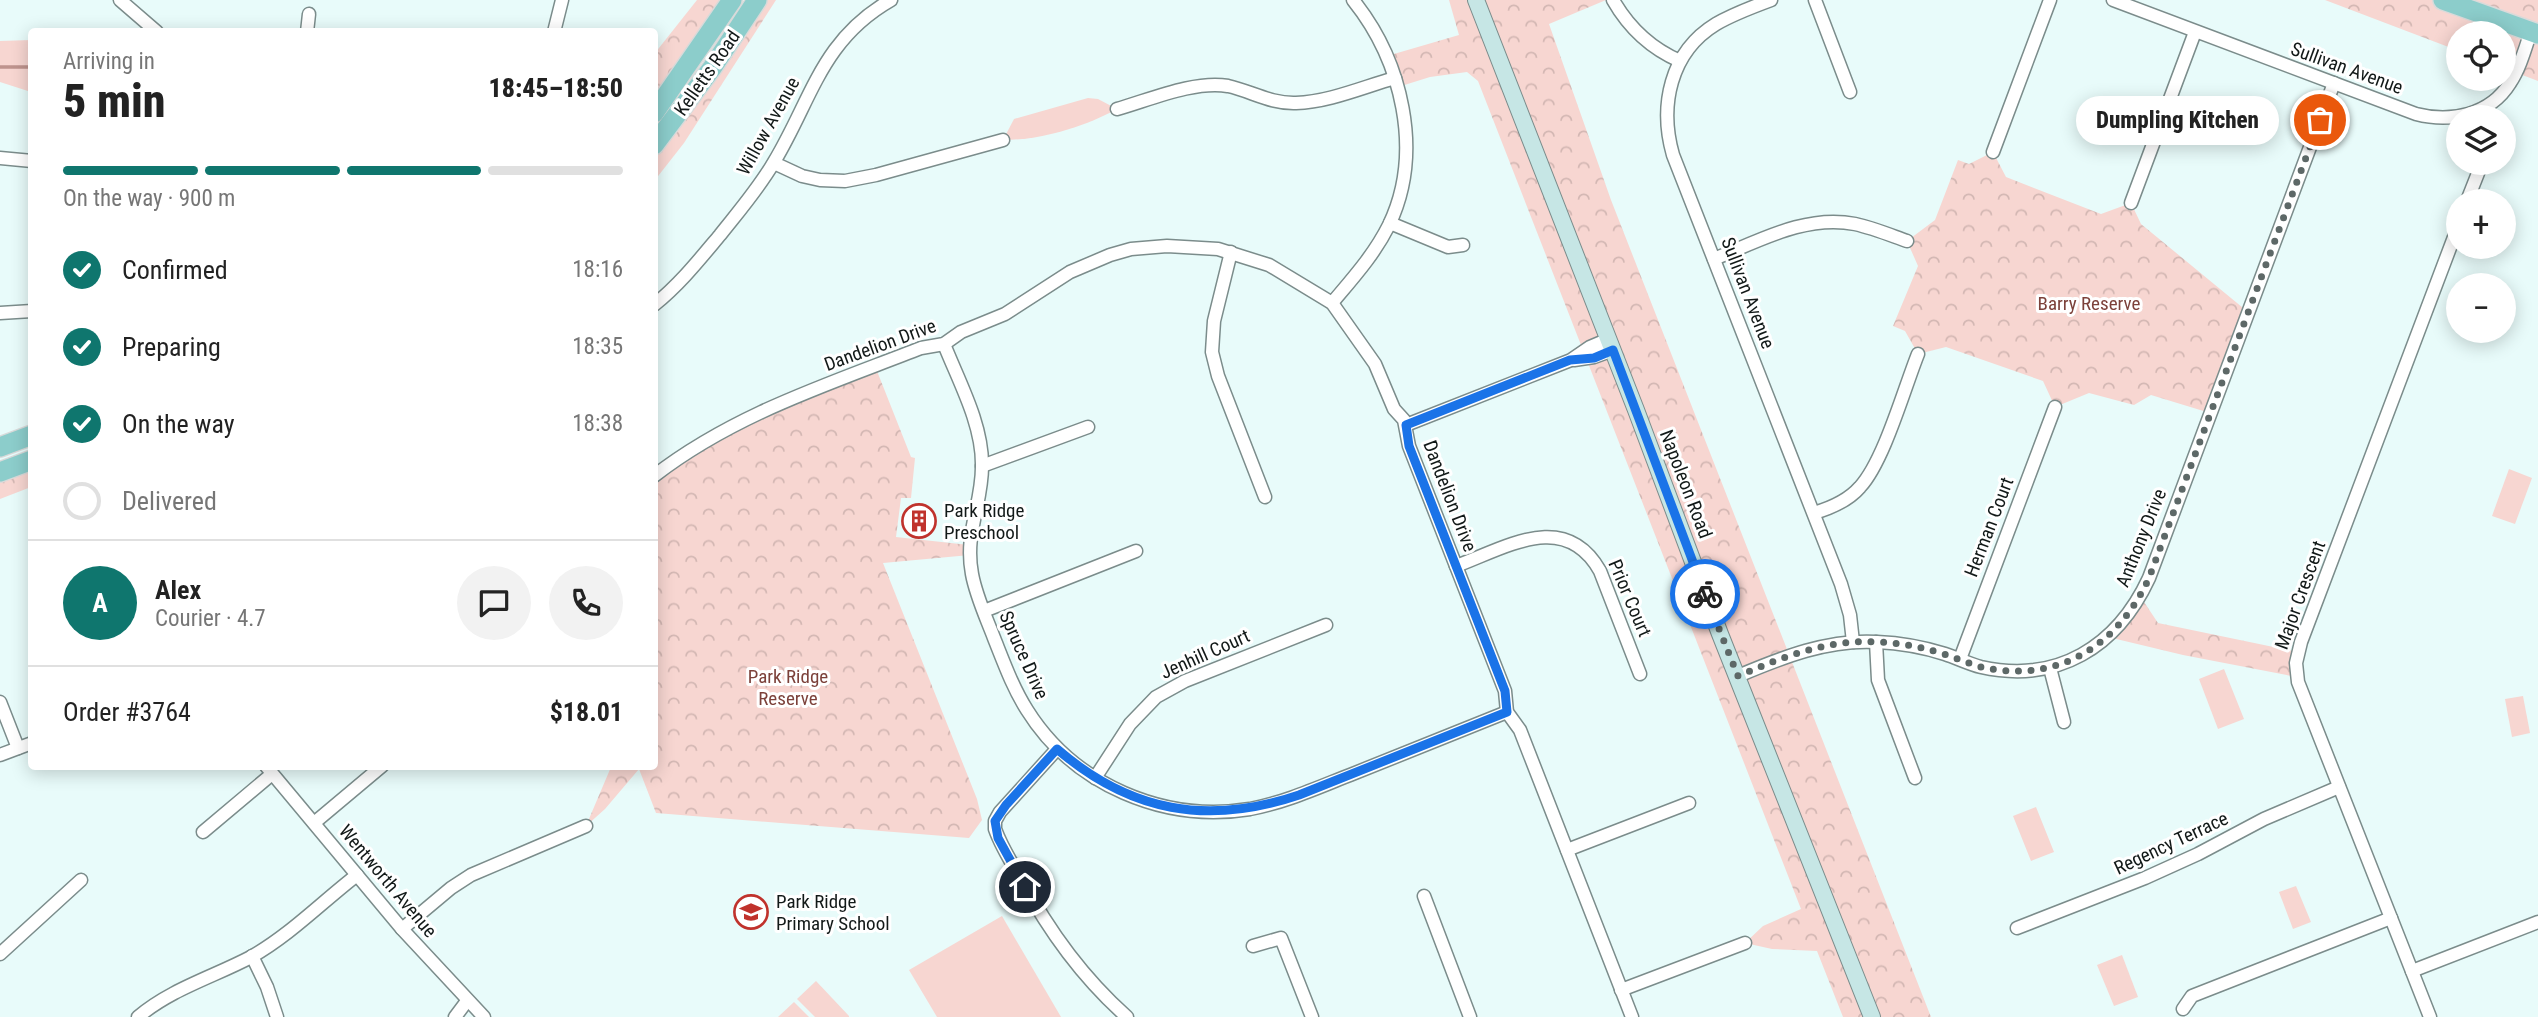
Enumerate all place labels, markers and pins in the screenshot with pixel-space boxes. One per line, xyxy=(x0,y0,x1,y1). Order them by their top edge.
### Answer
pin xyxy=(2290,90,2350,150)
callout: Dumpling Kitchen xyxy=(2075,96,2278,144)
place label: Park Ridge Preschool xyxy=(944,499,1024,544)
building icon: Park Ridge Preschool xyxy=(900,502,938,540)
pin xyxy=(995,857,1055,917)
place label: Park Ridge Primary School xyxy=(776,890,890,935)
school or university icon: Park Ridge Primary School xyxy=(732,893,770,931)

